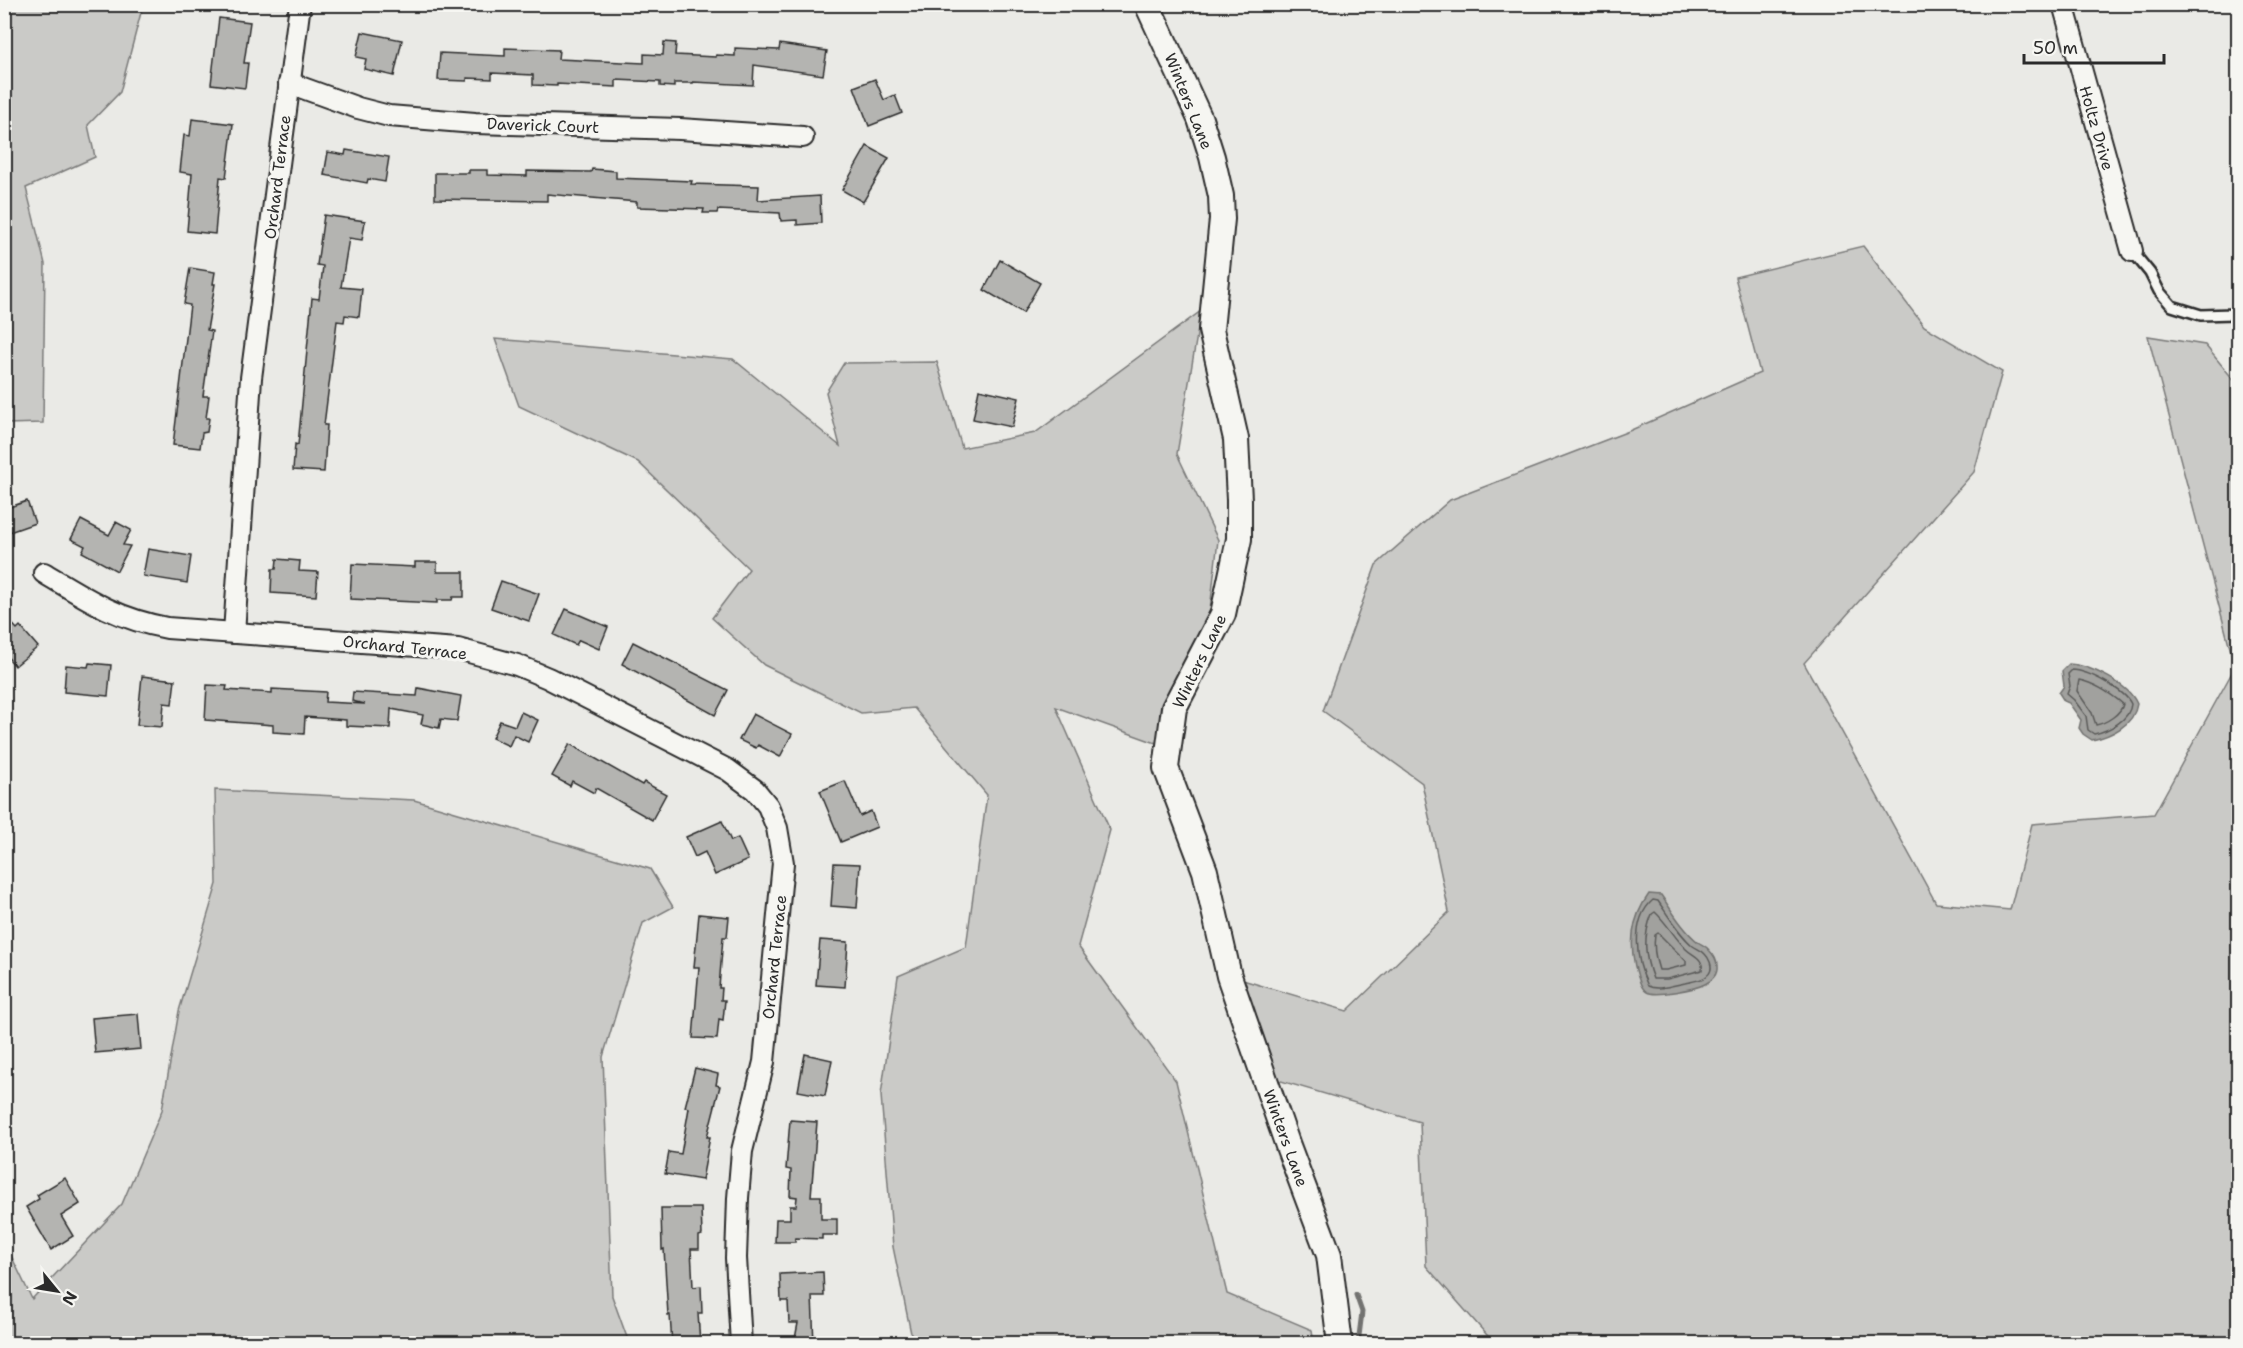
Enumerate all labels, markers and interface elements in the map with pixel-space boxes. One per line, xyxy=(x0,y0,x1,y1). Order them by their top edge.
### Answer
scale bar xyxy=(2024,27,2164,65)
text: 50 m xyxy=(2033,36,2078,60)
street label: Winters Lane xyxy=(1160,50,1217,152)
street label: Holtz Drive xyxy=(2074,83,2119,173)
street label: Daverick Court xyxy=(486,113,600,138)
street label: Orchard Terrace xyxy=(259,114,296,240)
street label: Winters Lane xyxy=(1168,611,1231,712)
street label: Orchard Terrace xyxy=(342,631,468,664)
street label: Orchard Terrace xyxy=(758,894,791,1020)
street label: Winters Lane xyxy=(1258,1087,1313,1190)
north arrow xyxy=(27,1261,87,1321)
text: N xyxy=(57,1288,82,1309)

